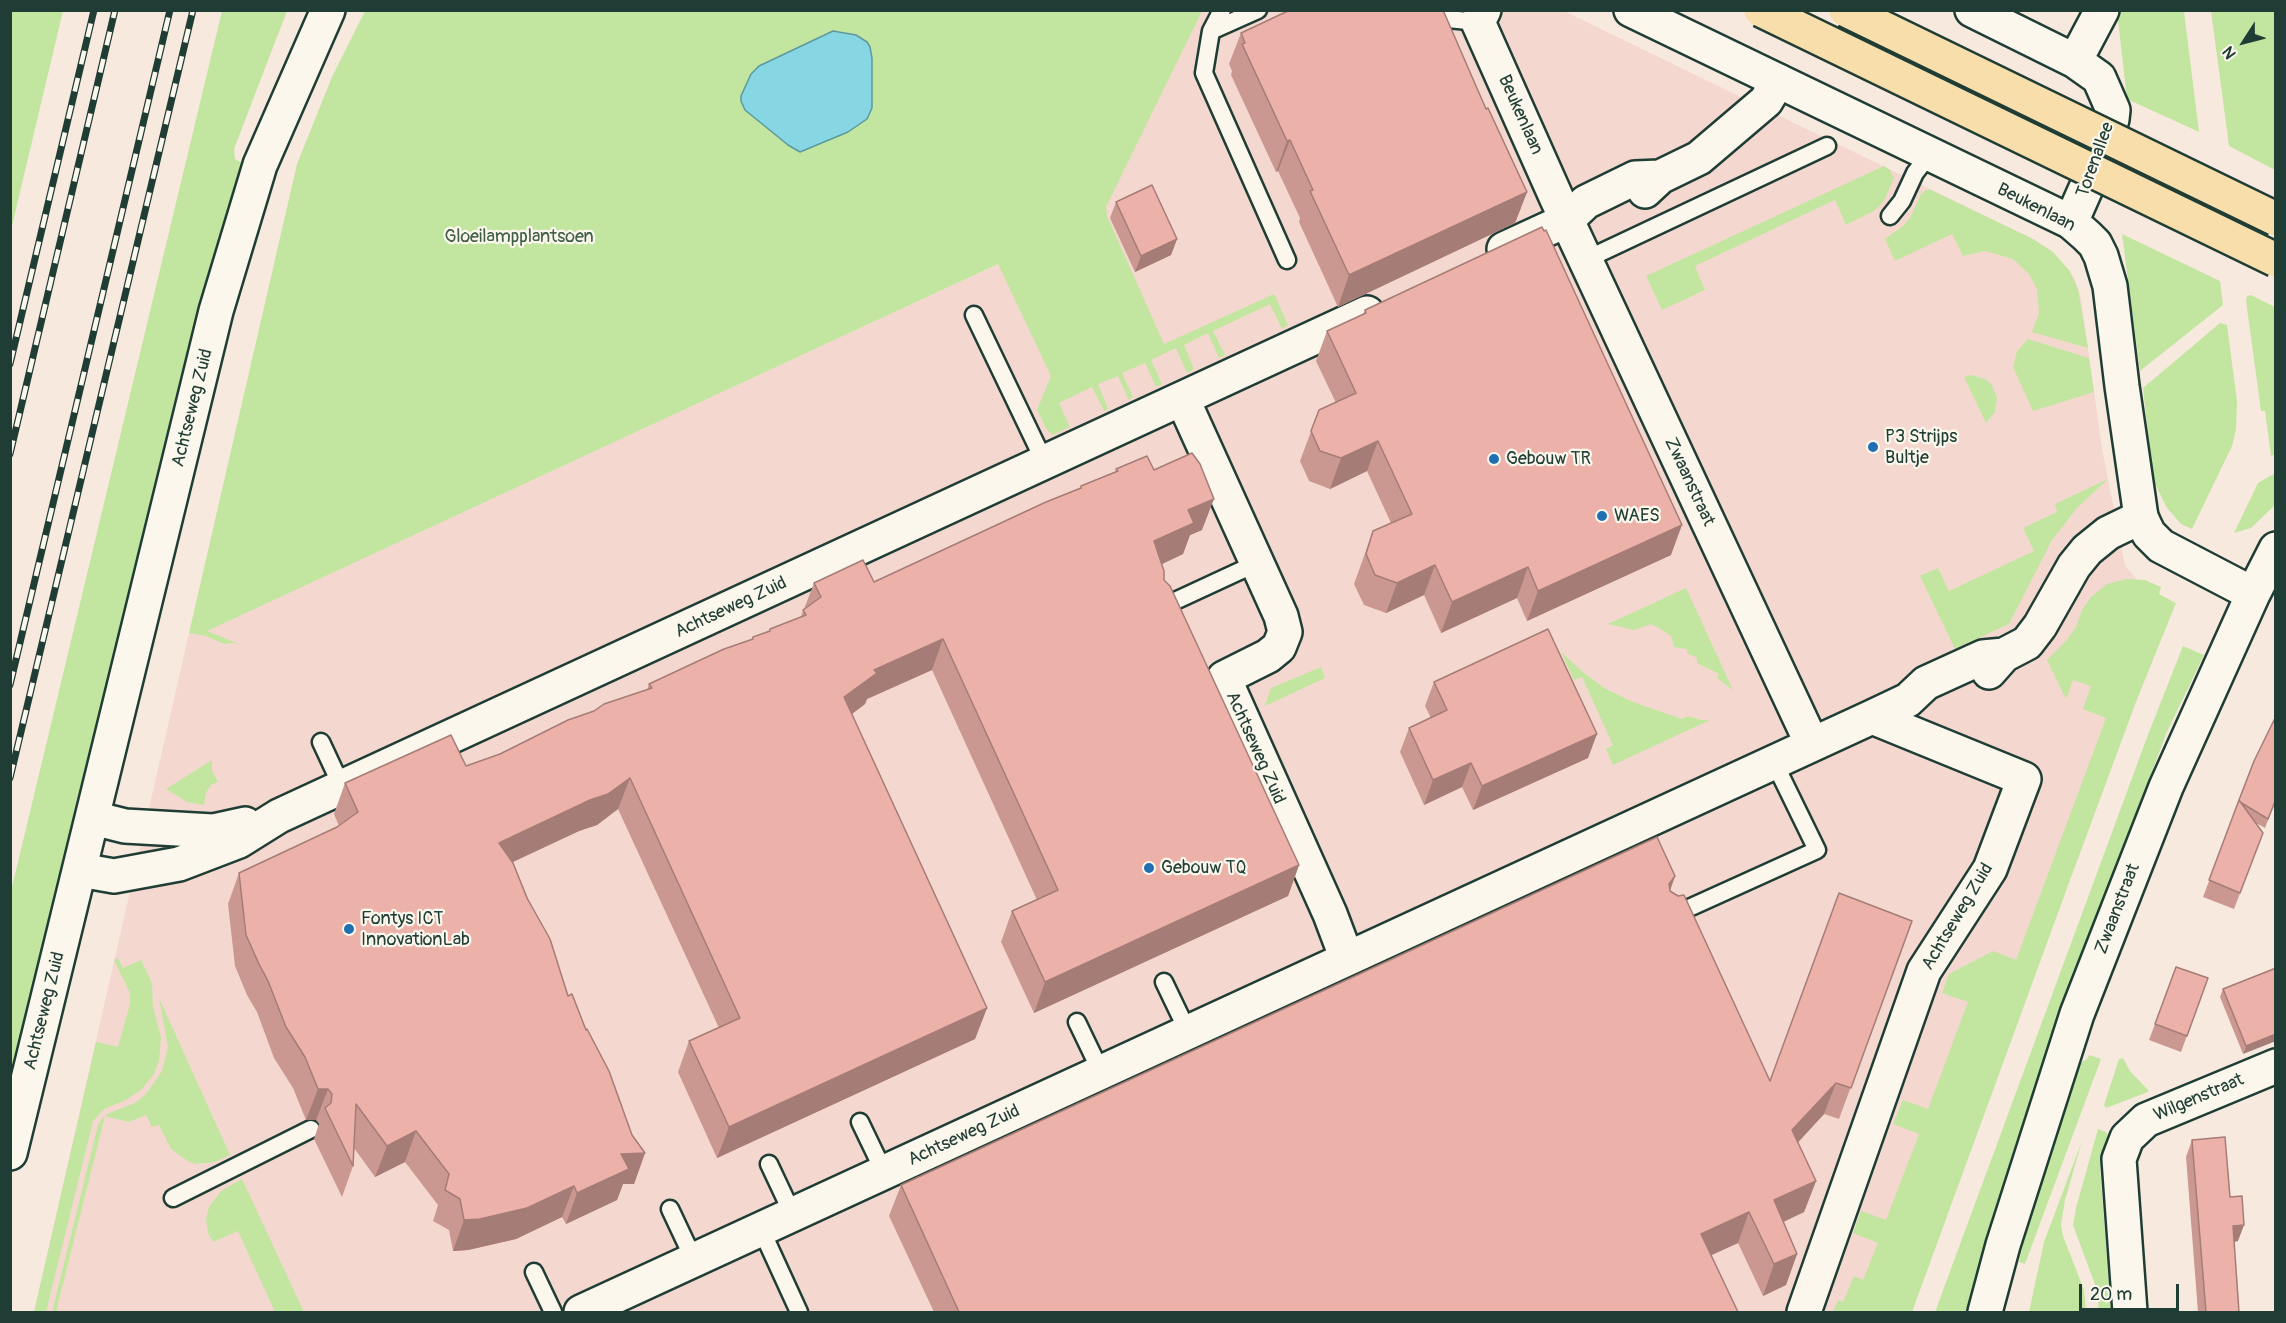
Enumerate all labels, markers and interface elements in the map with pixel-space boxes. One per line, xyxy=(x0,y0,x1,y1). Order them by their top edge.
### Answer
north arrow xyxy=(2214,12,2274,72)
text: N xyxy=(2218,42,2241,63)
street label: Beukenlaan xyxy=(1493,72,1547,158)
street label: Torenallee xyxy=(2072,120,2120,200)
street label: Beukenlaan xyxy=(1993,179,2079,237)
park label: Gloeilampplantsoen xyxy=(444,226,594,248)
street label: Achtseweg Zuid xyxy=(168,347,218,469)
place label: P3 Strijps Bultje xyxy=(1885,426,1957,468)
street label: Zwaanstraat xyxy=(1659,434,1719,530)
marker: P3 Strijps Bultje xyxy=(1866,440,1880,454)
place label: Gebouw TR xyxy=(1506,448,1591,470)
marker: Gebouw TR xyxy=(1487,452,1501,466)
place label: WAES xyxy=(1614,505,1660,527)
marker: WAES xyxy=(1595,509,1609,523)
street label: Achtseweg Zuid xyxy=(672,573,790,643)
street label: Achtseweg Zuid xyxy=(1221,688,1289,808)
place label: Gebouw TQ xyxy=(1161,857,1246,879)
street label: Achtseweg Zuid xyxy=(1918,860,1998,974)
marker: Gebouw TQ xyxy=(1142,861,1156,875)
street label: Zwaanstraat xyxy=(2091,861,2145,957)
place label: Fontys ICT InnovationLab xyxy=(361,908,470,950)
marker: Fontys ICT InnovationLab xyxy=(342,922,356,936)
street label: Achtseweg Zuid xyxy=(20,950,70,1072)
street label: Wilgenstraat xyxy=(2151,1069,2247,1127)
street label: Achtseweg Zuid xyxy=(905,1101,1023,1171)
scale bar xyxy=(2082,1272,2182,1310)
text: 20 m xyxy=(2090,1283,2132,1306)

